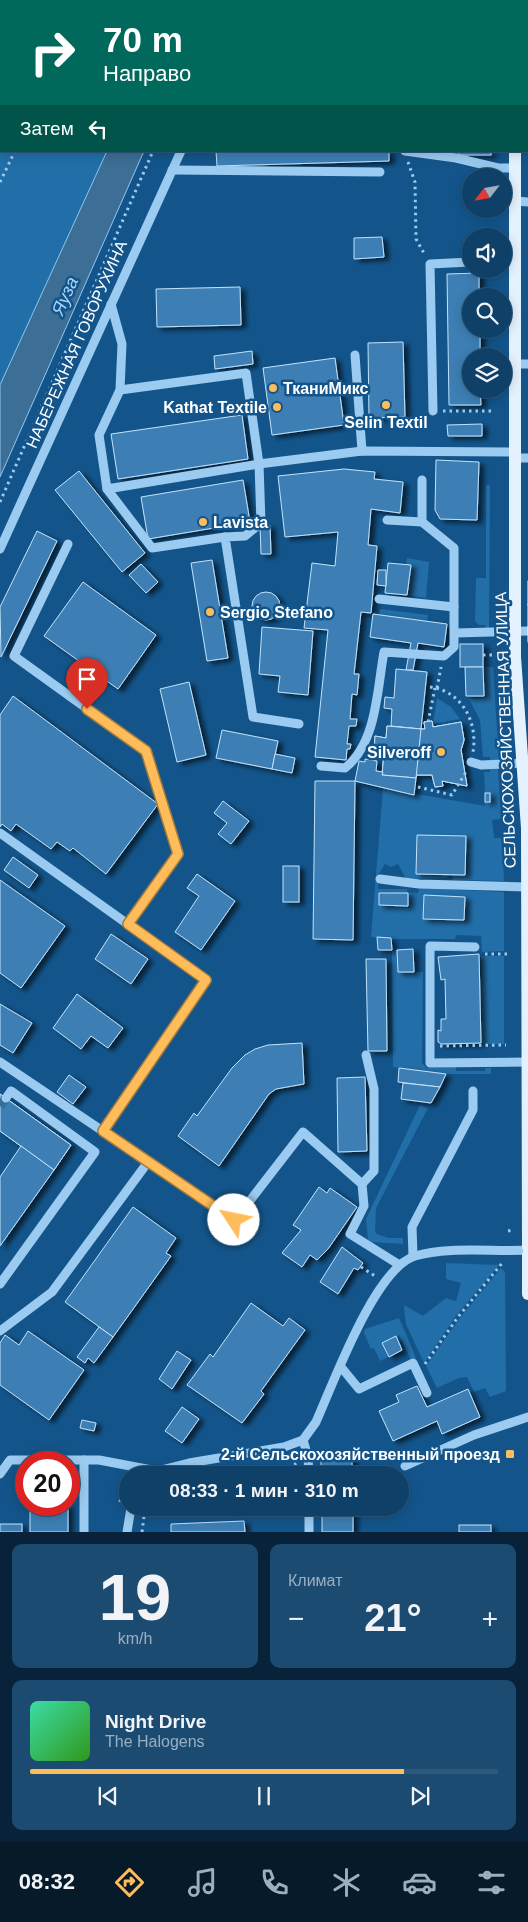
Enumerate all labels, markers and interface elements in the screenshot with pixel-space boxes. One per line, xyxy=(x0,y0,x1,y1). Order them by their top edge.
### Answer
icon: right xyxy=(20,20,85,85)
text: 70 m xyxy=(103,20,183,59)
text: Направо xyxy=(103,61,191,86)
icon: left xyxy=(84,115,112,143)
text: Затем xyxy=(20,118,74,139)
north arrow xyxy=(462,168,512,218)
map controls xyxy=(462,168,512,398)
button: sound xyxy=(462,228,512,278)
street label: НАБЕРЕЖНАЯ ГОВОРУХИНА xyxy=(23,237,130,451)
water label: Яуза xyxy=(47,274,82,319)
button: search xyxy=(462,288,512,338)
button: layers xyxy=(462,348,512,398)
place label: ТканиМикс xyxy=(283,380,369,397)
marker: ТканиМикс xyxy=(267,382,279,394)
place label: Kathat Textile xyxy=(163,399,267,416)
marker: Selin Textil xyxy=(380,399,392,411)
marker: Kathat Textile xyxy=(271,401,283,413)
place label: Selin Textil xyxy=(344,414,428,431)
place label: Lavista xyxy=(213,514,268,531)
marker: Lavista xyxy=(197,516,209,528)
street label: СЕЛЬСКОХОЗЯЙСТВЕННАЯ УЛИЦА xyxy=(491,591,519,868)
place label: Sergio Stefano xyxy=(220,604,333,621)
marker: Sergio Stefano xyxy=(204,606,216,618)
pin xyxy=(66,658,108,709)
icon: arrive xyxy=(73,665,101,693)
place label: Silveroff xyxy=(367,744,432,761)
marker: Silveroff xyxy=(435,746,447,758)
position arrow xyxy=(207,1193,259,1245)
place label: 2-й Сельскохозяйственный проезд xyxy=(221,1446,500,1463)
marker: 2-й Сельскохозяйственный проезд xyxy=(504,1448,516,1460)
speed limit sign: 20 xyxy=(15,1451,80,1516)
text: 08:33 · 1 мин · 310 m xyxy=(169,1480,359,1501)
text: 19 xyxy=(99,1561,171,1634)
text: Климат xyxy=(288,1572,342,1589)
text: 21° xyxy=(364,1597,422,1639)
text: − xyxy=(288,1603,304,1634)
text: + xyxy=(482,1603,498,1634)
text: km/h xyxy=(118,1630,152,1647)
text: Night Drive xyxy=(105,1711,206,1732)
text: The Halogens xyxy=(105,1733,205,1750)
icon: previous xyxy=(94,1782,122,1810)
icon: pause xyxy=(250,1782,278,1810)
icon: next xyxy=(406,1782,434,1810)
icon: directions xyxy=(112,1865,147,1900)
icon: music xyxy=(185,1865,220,1900)
icon: phone xyxy=(257,1865,292,1900)
icon: climate xyxy=(329,1865,364,1900)
icon: car xyxy=(402,1865,437,1900)
icon: filters xyxy=(474,1865,509,1900)
text: 08:32 xyxy=(19,1869,75,1894)

